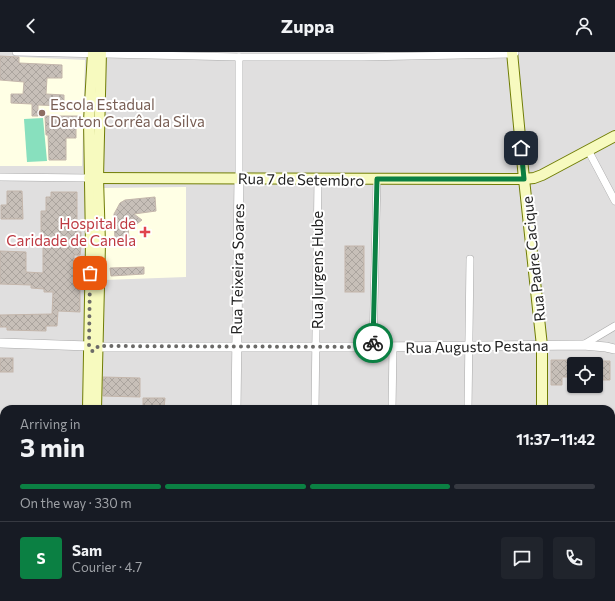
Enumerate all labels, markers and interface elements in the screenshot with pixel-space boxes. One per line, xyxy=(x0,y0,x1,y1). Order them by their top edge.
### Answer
icon: back xyxy=(20,15,42,37)
text: Zuppa xyxy=(281,15,334,37)
icon: person xyxy=(573,15,595,37)
place label: Escola Estadual Danton Corrêa da Silva xyxy=(50,95,205,130)
marker: Escola Estadual Danton Corrêa da Silva xyxy=(37,108,47,118)
pin xyxy=(504,131,538,165)
icon: home xyxy=(510,137,532,159)
street label: Rua 7 de Setembro xyxy=(238,169,364,189)
street label: Rua Padre Cacique xyxy=(517,195,549,323)
street label: Rua Teixeira Soares xyxy=(227,203,247,335)
street label: Rua Jurgens Hube xyxy=(308,211,326,329)
place label: Hospital de Caridade de Canela xyxy=(6,214,136,249)
marker: Hospital de Caridade de Canela xyxy=(139,226,151,238)
pin xyxy=(73,256,107,290)
icon: bag xyxy=(79,262,101,284)
courier xyxy=(353,323,393,363)
icon: bike xyxy=(362,332,384,354)
street label: Rua Augusto Pestana xyxy=(405,336,549,356)
map controls xyxy=(567,357,603,393)
button: locate xyxy=(567,357,603,393)
text: Arriving in xyxy=(20,416,80,432)
text: 11:37–11:42 xyxy=(516,430,595,448)
text: 3 min xyxy=(20,431,85,462)
text: On the way · 330 m xyxy=(20,495,132,511)
button: chat xyxy=(501,537,543,579)
button: phone xyxy=(553,537,595,579)
text: Sam xyxy=(72,541,102,559)
text: S xyxy=(36,549,46,567)
text: Courier · 4.7 xyxy=(72,559,142,575)

